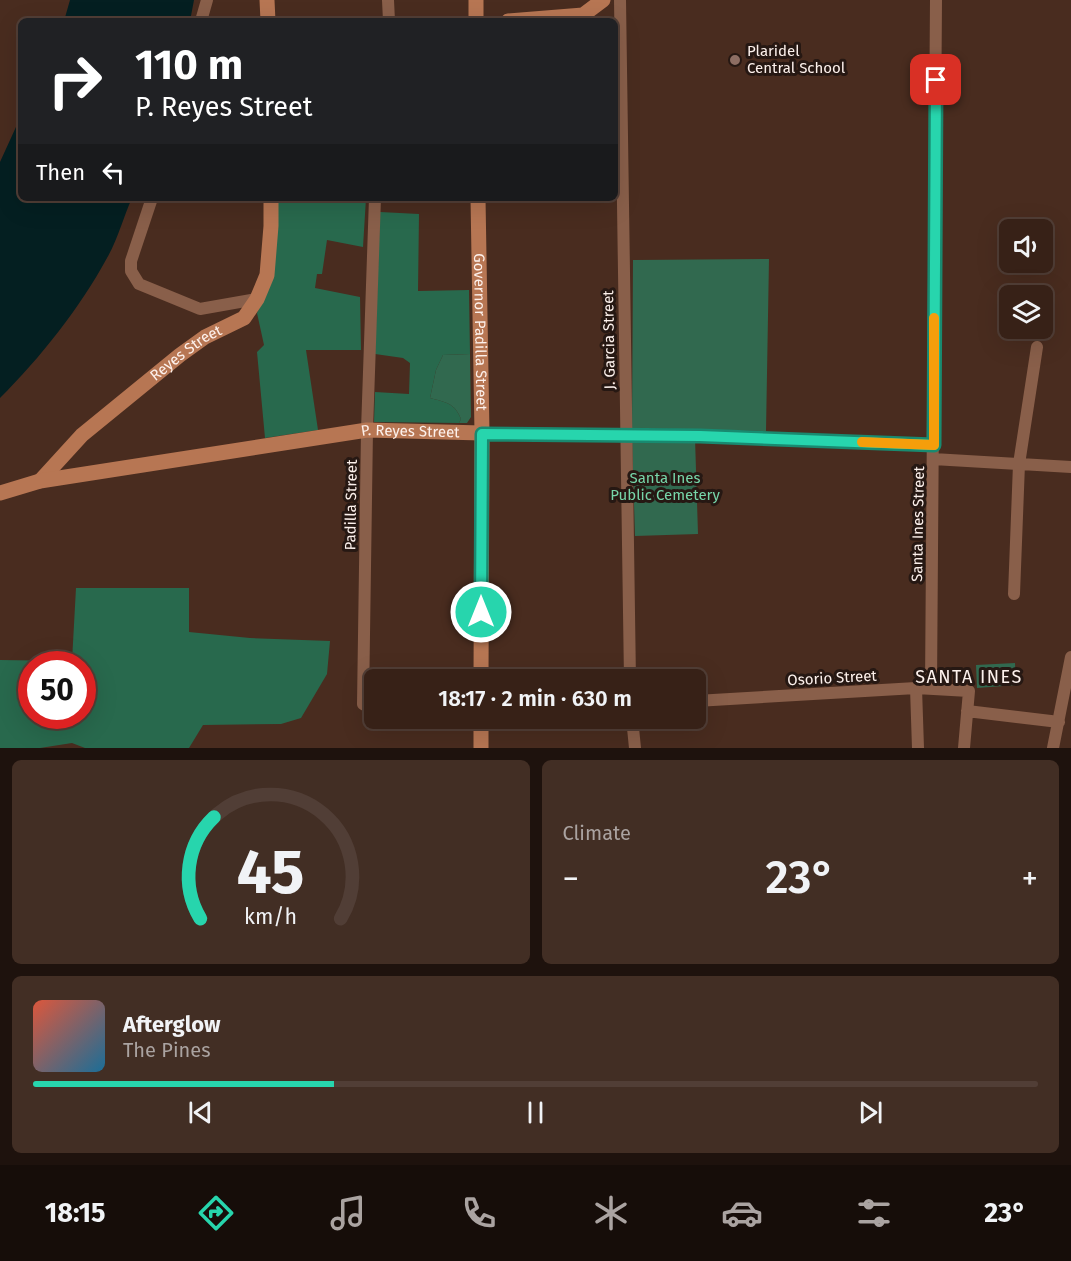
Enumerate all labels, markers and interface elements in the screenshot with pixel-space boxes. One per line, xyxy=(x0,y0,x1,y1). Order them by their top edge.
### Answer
text: 110 m xyxy=(135,40,243,90)
icon: right xyxy=(36,42,114,120)
place label: Plaridel Central School xyxy=(747,42,846,77)
marker: Plaridel Central School xyxy=(728,53,742,67)
pin xyxy=(910,54,961,105)
icon: arrive xyxy=(919,63,952,96)
text: P. Reyes Street xyxy=(135,91,313,123)
icon: left xyxy=(97,156,130,189)
text: Then xyxy=(36,159,85,186)
map controls xyxy=(999,219,1053,339)
button: sound xyxy=(999,219,1053,273)
street label: Governor Padilla Street xyxy=(470,253,491,412)
button: layers xyxy=(999,285,1053,339)
street label: J. Garcia Street xyxy=(599,290,619,390)
street label: Reyes Street xyxy=(146,321,225,385)
street label: P. Reyes Street xyxy=(360,421,460,441)
street label: Padilla Street xyxy=(341,459,361,551)
street label: Santa Ines Street xyxy=(908,465,928,582)
park label: Santa Ines Public Cemetery xyxy=(610,469,720,504)
position arrow xyxy=(449,580,513,644)
speed limit sign: 50 xyxy=(18,651,96,729)
district label: SANTA INES xyxy=(915,666,1023,688)
street label: Osorio Street xyxy=(787,667,878,689)
text: 18:17 · 2 min · 630 m xyxy=(438,685,632,712)
text: Climate xyxy=(563,821,631,845)
text: 45 xyxy=(237,835,305,910)
text: 23° xyxy=(766,851,835,905)
text: − xyxy=(563,859,579,899)
text: + xyxy=(1022,859,1038,899)
text: km/h xyxy=(244,904,297,930)
text: Afterglow xyxy=(123,1011,220,1038)
text: The Pines xyxy=(123,1038,210,1062)
icon: previous xyxy=(184,1096,217,1129)
icon: pause xyxy=(519,1096,552,1129)
icon: next xyxy=(854,1096,887,1129)
icon: directions xyxy=(195,1192,237,1234)
icon: music xyxy=(327,1192,369,1234)
icon: phone xyxy=(458,1192,500,1234)
icon: climate xyxy=(590,1192,632,1234)
icon: car xyxy=(721,1192,763,1234)
icon: filters xyxy=(853,1192,895,1234)
text: 18:15 xyxy=(45,1197,106,1229)
text: 23° xyxy=(984,1197,1026,1229)

